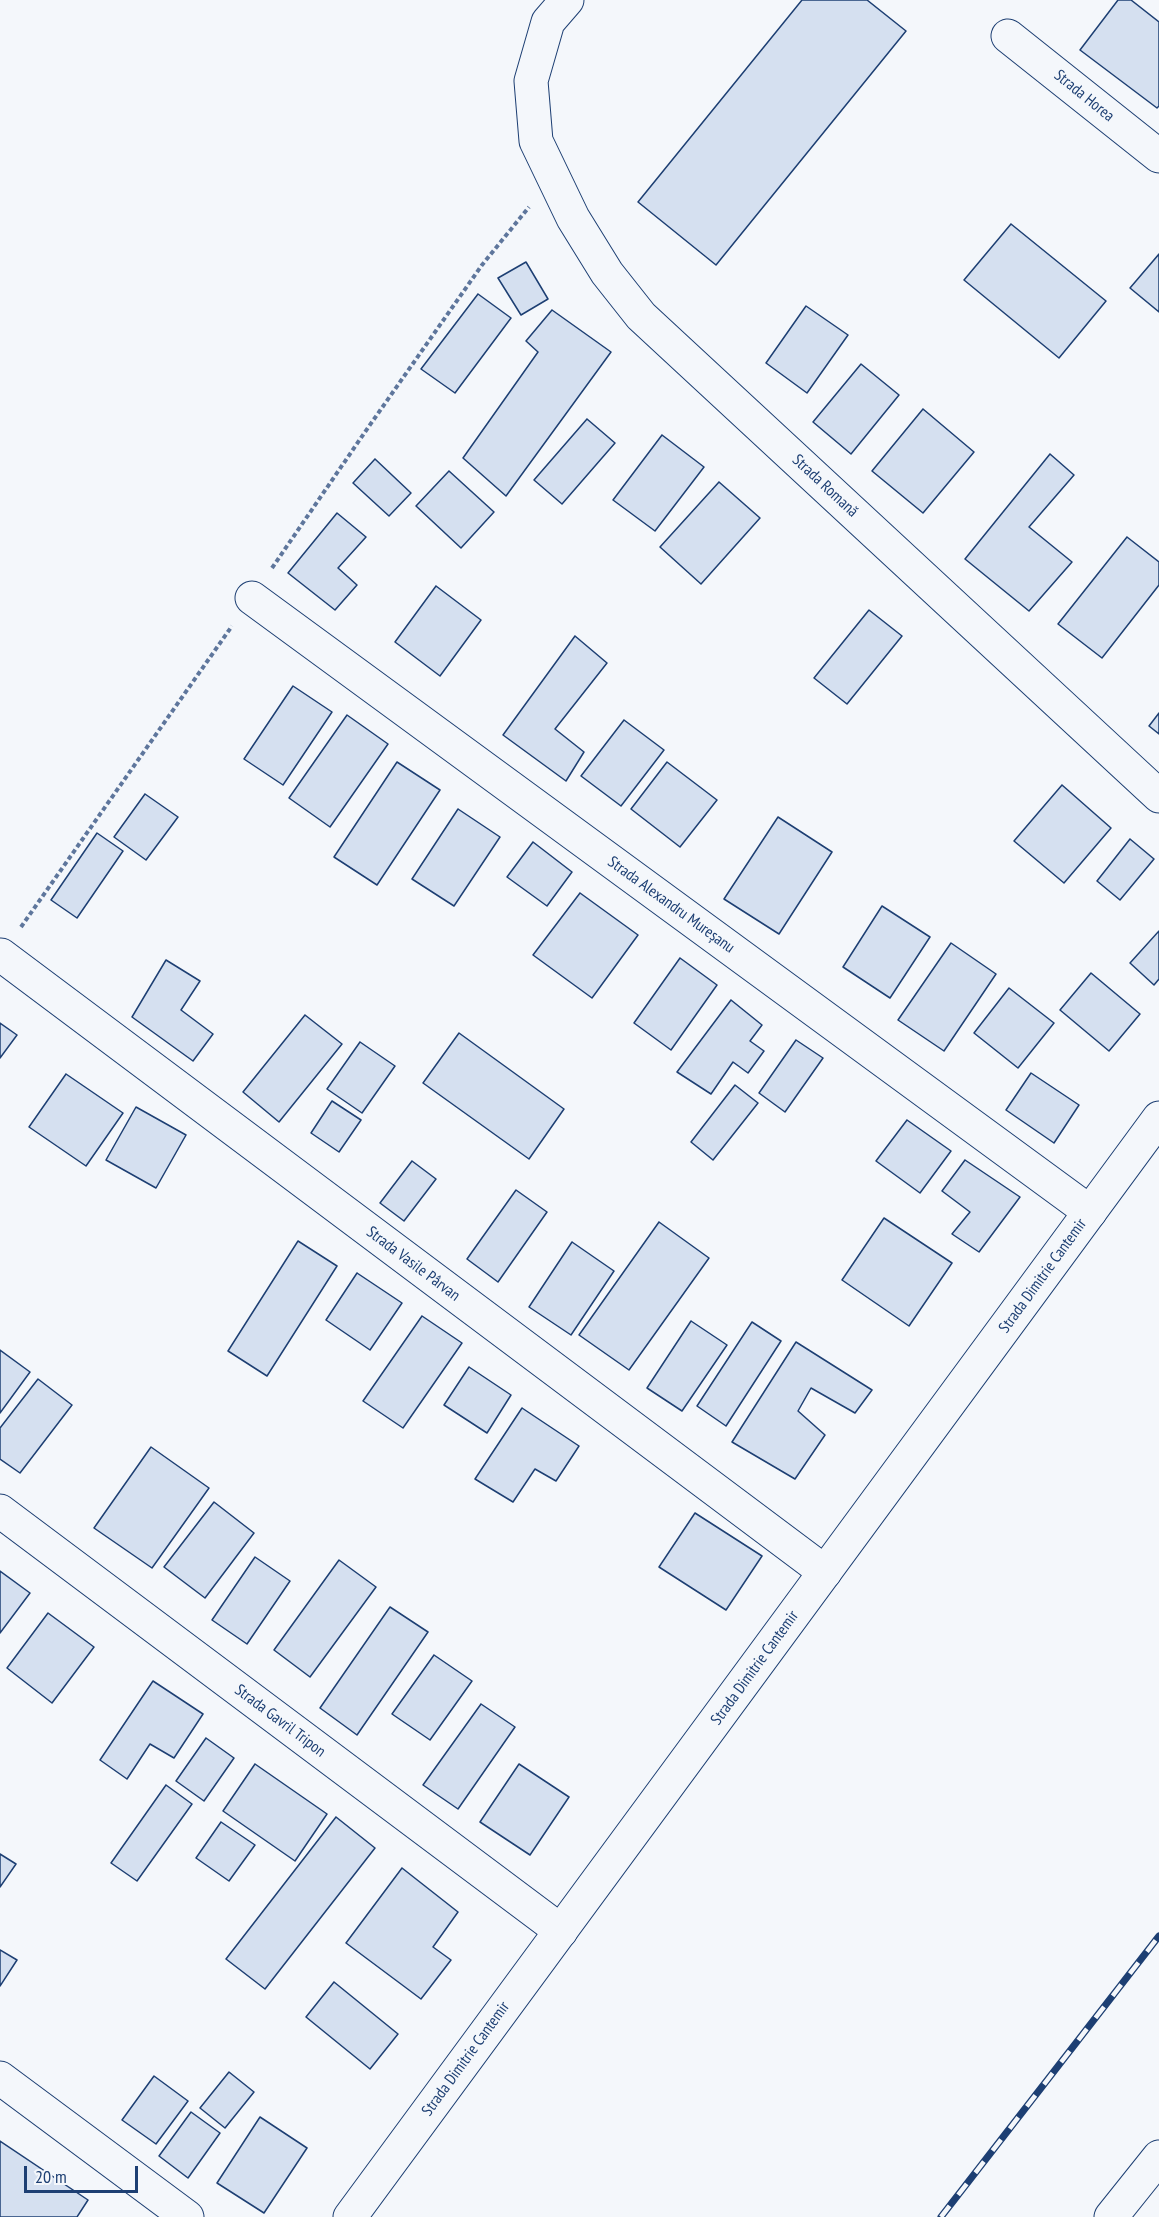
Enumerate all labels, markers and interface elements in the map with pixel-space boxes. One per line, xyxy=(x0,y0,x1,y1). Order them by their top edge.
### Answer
street label: Strada Horea xyxy=(1050,66,1118,126)
street label: Strada Romană xyxy=(788,451,862,521)
street label: Strada Alexandru Mureșanu xyxy=(604,853,738,957)
street label: Strada Dimitrie Cantemir xyxy=(995,1215,1091,1337)
street label: Strada Vasile Pârvan xyxy=(362,1223,464,1305)
street label: Strada Dimitrie Cantemir xyxy=(707,1607,803,1729)
street label: Strada Gavril Tripon xyxy=(231,1681,329,1761)
street label: Strada Dimitrie Cantemir xyxy=(418,1998,514,2120)
scale bar xyxy=(27,2154,141,2192)
text: 20 m xyxy=(35,2165,67,2188)

